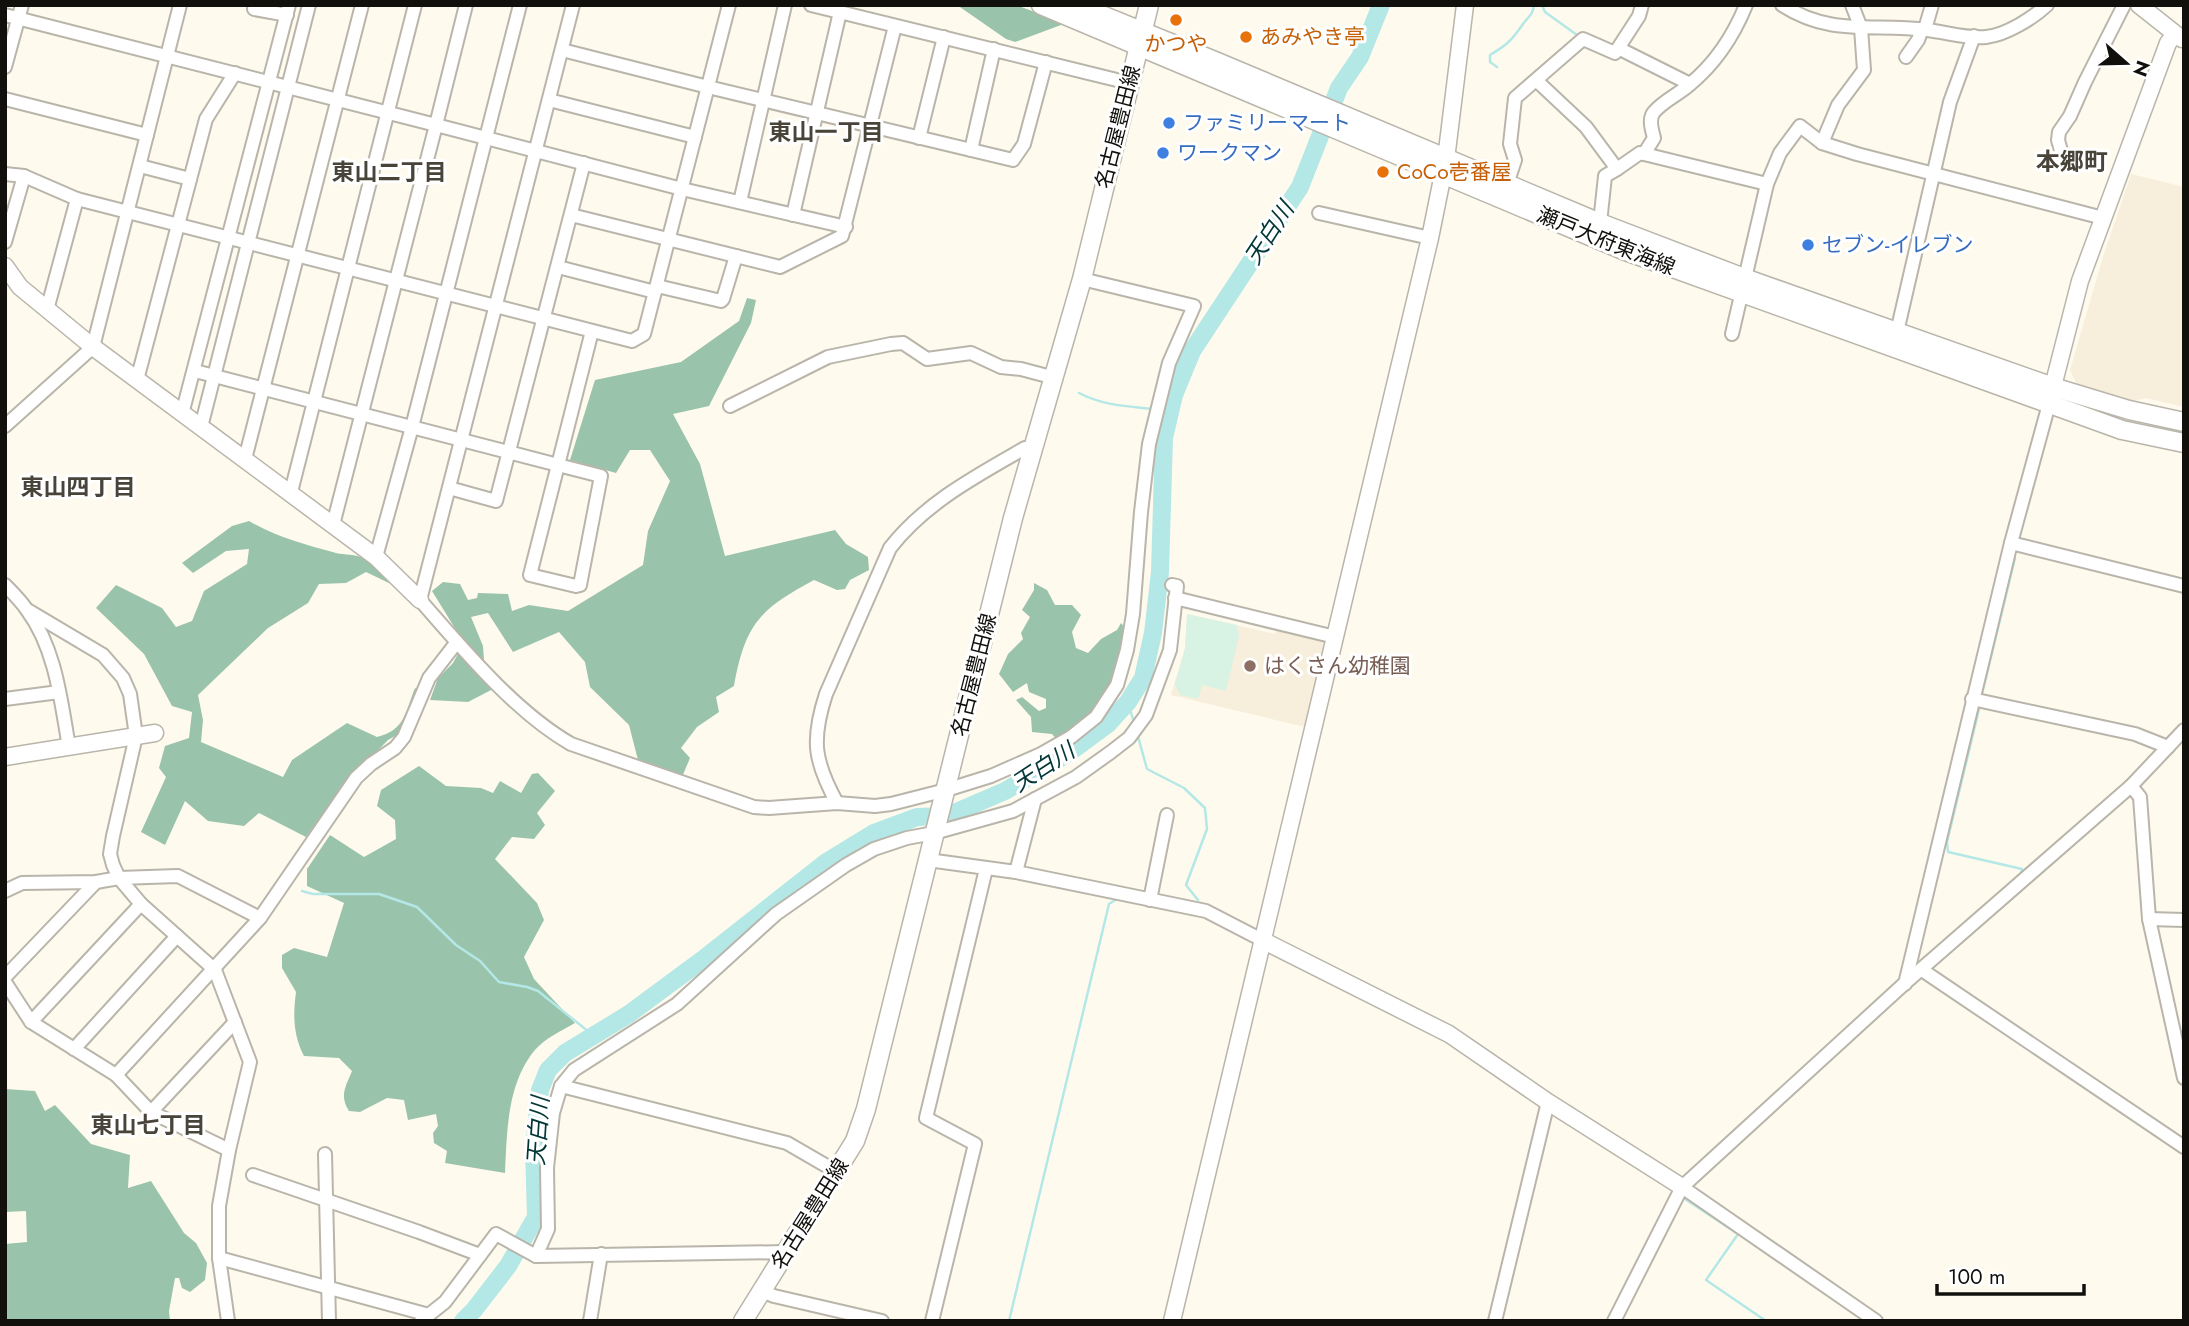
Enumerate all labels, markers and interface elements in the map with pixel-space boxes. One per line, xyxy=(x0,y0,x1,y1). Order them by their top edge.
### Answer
marker: かつや xyxy=(1168,12,1184,28)
place label: あみやき亭 xyxy=(1260,22,1365,52)
north arrow xyxy=(2091,28,2161,98)
place label: かつや xyxy=(1145,29,1208,59)
marker: あみやき亭 xyxy=(1238,29,1254,45)
text: N xyxy=(2126,57,2157,80)
street label: 名古屋豊田線 xyxy=(1088,62,1148,192)
place label: ファミリーマート xyxy=(1183,108,1351,138)
district label: 東山一丁目 xyxy=(769,115,884,149)
marker: ファミリーマート xyxy=(1161,115,1177,131)
place label: ワークマン xyxy=(1177,138,1282,168)
district label: 本郷町 xyxy=(2036,144,2108,179)
marker: ワークマン xyxy=(1155,145,1171,161)
district label: 東山二丁目 xyxy=(332,155,447,189)
place label: CoCo壱番屋 xyxy=(1397,157,1512,187)
marker: CoCo壱番屋 xyxy=(1375,164,1391,180)
water label: 天白川 xyxy=(1236,192,1304,271)
street label: 瀬戸大府東海線 xyxy=(1532,200,1680,282)
place label: セブン-イレブン xyxy=(1822,230,1973,260)
marker: セブン-イレブン xyxy=(1800,237,1816,253)
district label: 東山四丁目 xyxy=(21,470,136,504)
street label: 名古屋豊田線 xyxy=(944,610,1004,740)
place label: はくさん幼稚園 xyxy=(1264,651,1411,681)
marker: はくさん幼稚園 xyxy=(1242,658,1258,674)
water label: 天白川 xyxy=(1005,732,1084,800)
water label: 天白川 xyxy=(519,1092,558,1167)
district label: 東山七丁目 xyxy=(91,1108,206,1142)
street label: 名古屋豊田線 xyxy=(764,1153,856,1275)
scale bar xyxy=(1937,1252,2084,1296)
text: 100 m xyxy=(1948,1262,2005,1292)

